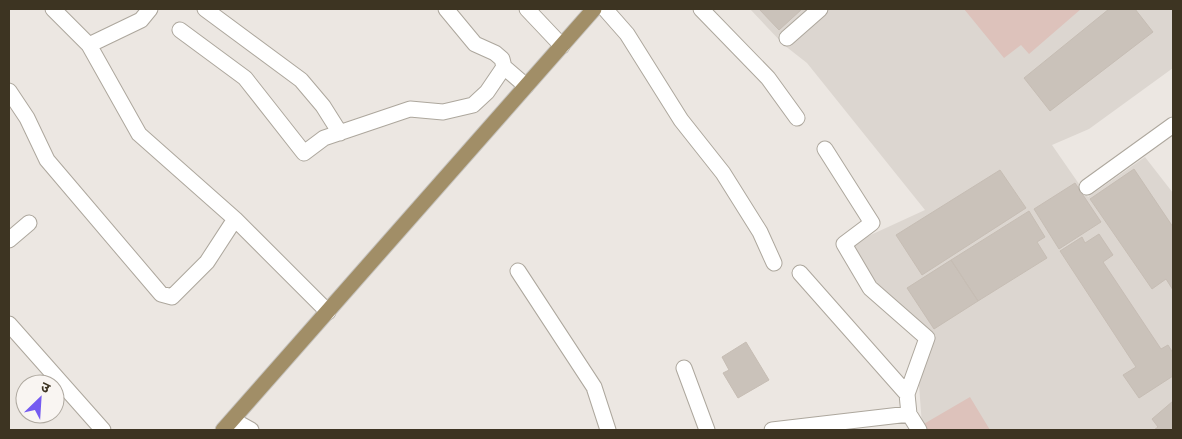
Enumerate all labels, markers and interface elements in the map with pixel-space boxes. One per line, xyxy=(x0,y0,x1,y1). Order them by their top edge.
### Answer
north arrow xyxy=(15,374,65,424)
text: उ xyxy=(38,377,54,397)

